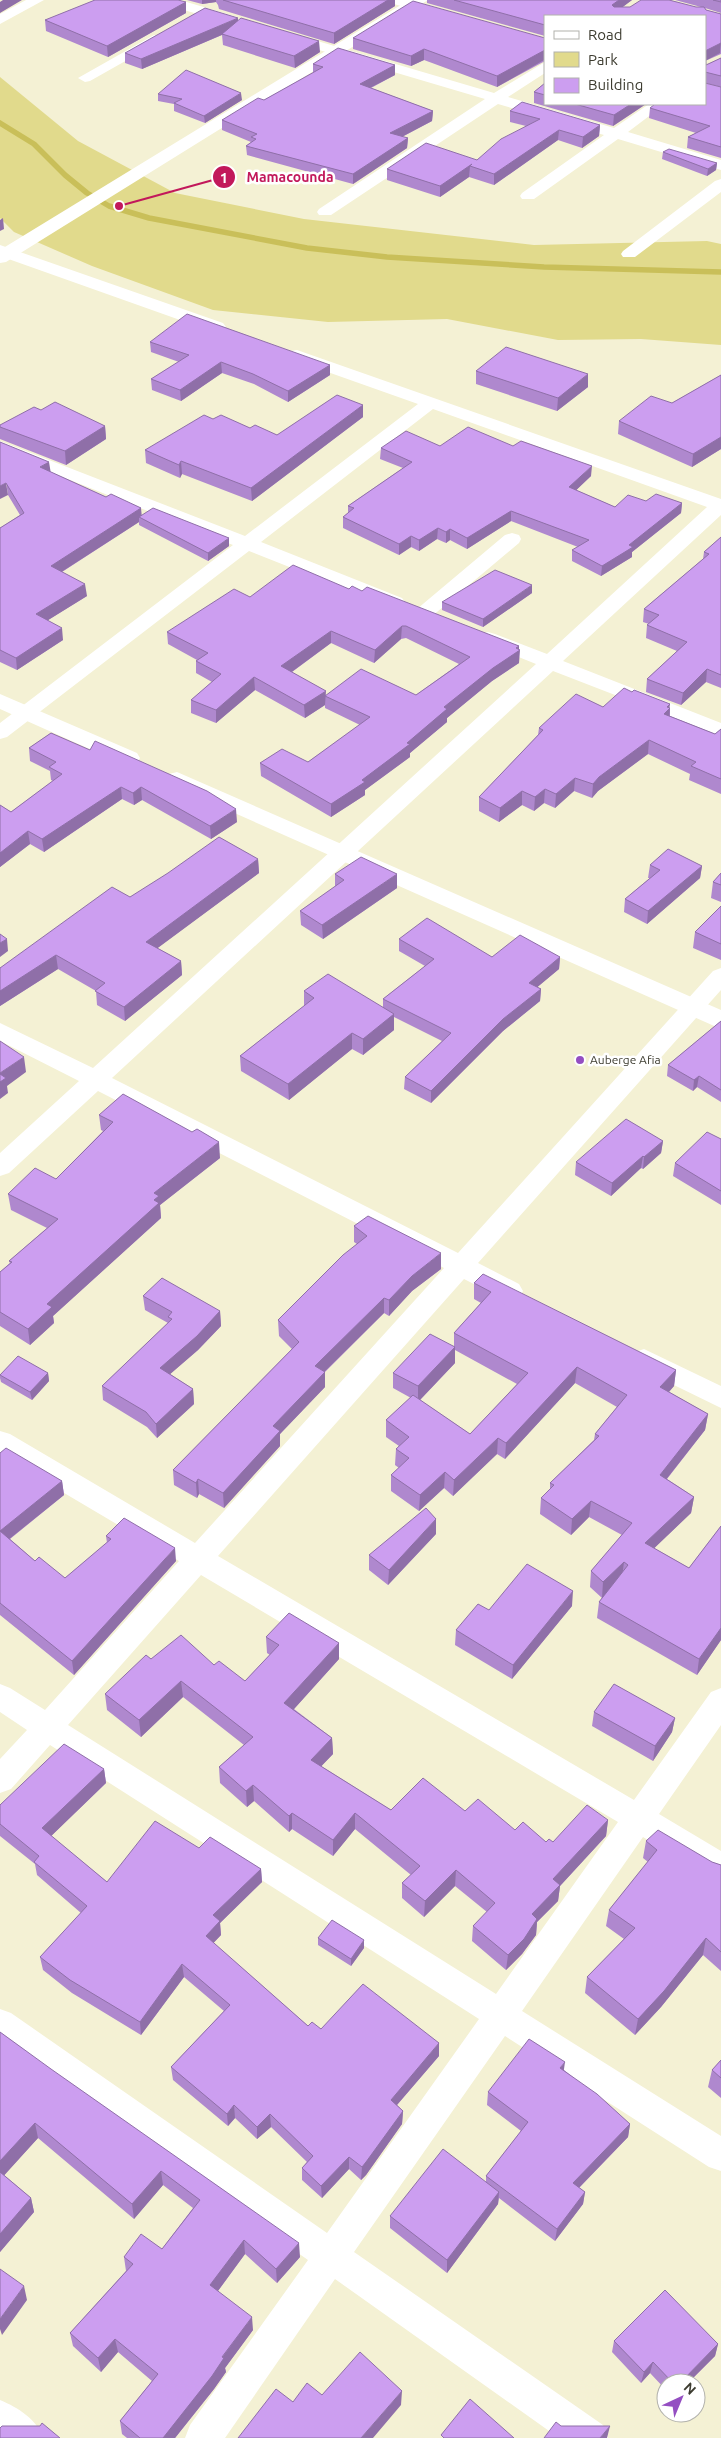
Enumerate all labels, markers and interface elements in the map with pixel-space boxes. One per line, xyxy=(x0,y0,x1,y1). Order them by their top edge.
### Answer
legend xyxy=(544,15,706,105)
text: Road xyxy=(588,26,623,43)
text: Park xyxy=(588,51,618,68)
text: Building xyxy=(588,76,643,93)
callout: Mamacounda xyxy=(211,163,344,192)
text: 1 xyxy=(220,169,228,186)
text: Mamacounda xyxy=(246,169,334,185)
place label: Auberge Afia xyxy=(590,1053,661,1066)
marker: Auberge Afia xyxy=(574,1054,586,1066)
north arrow xyxy=(656,2373,706,2423)
text: N xyxy=(681,2379,699,2398)

